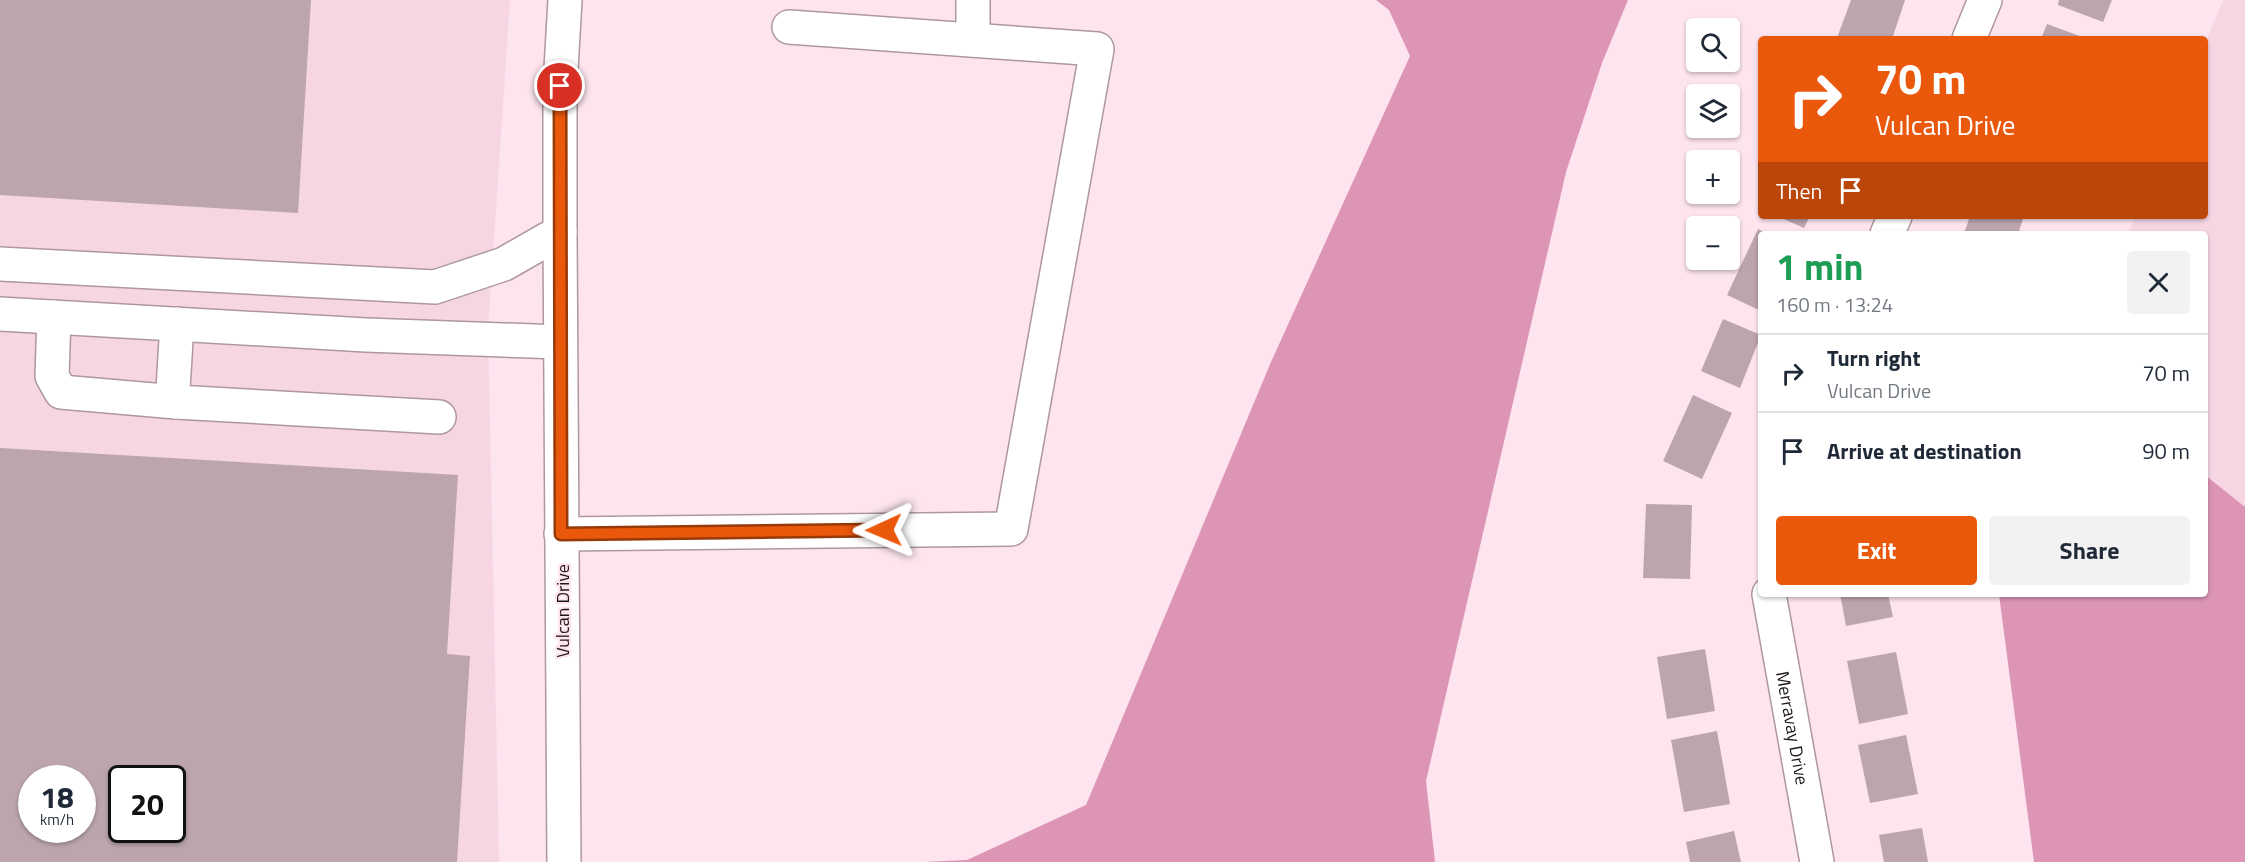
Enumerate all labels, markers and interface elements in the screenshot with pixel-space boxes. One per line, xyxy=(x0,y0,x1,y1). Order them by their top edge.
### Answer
map controls xyxy=(1686,18,1740,270)
button: search xyxy=(1686,18,1740,72)
text: 70 m xyxy=(1875,46,1967,110)
pin xyxy=(534,60,585,111)
icon: right xyxy=(1776,60,1854,138)
icon: arrive xyxy=(543,69,576,102)
button: layers xyxy=(1686,84,1740,138)
text: Vulcan Drive xyxy=(1875,104,2015,145)
button: + xyxy=(1686,150,1740,204)
text: Then xyxy=(1776,174,1822,208)
icon: arrive xyxy=(1834,174,1867,207)
button: − xyxy=(1686,216,1740,270)
text: 1 min xyxy=(1776,239,1863,294)
button: close xyxy=(2127,251,2190,314)
text: 160 m · 13:24 xyxy=(1776,289,1893,320)
text: Turn right xyxy=(1827,341,1921,375)
text: 70 m xyxy=(2142,356,2190,390)
icon: right xyxy=(1776,357,1809,390)
text: Vulcan Drive xyxy=(1827,375,1931,406)
text: Arrive at destination xyxy=(1827,434,2022,468)
text: 90 m xyxy=(2142,434,2190,468)
icon: arrive xyxy=(1776,435,1809,468)
position arrow xyxy=(852,498,916,562)
button: Exit xyxy=(1776,516,1977,585)
button: Share xyxy=(1989,516,2190,585)
street label: Vulcan Drive xyxy=(549,564,576,658)
street label: Merravay Drive xyxy=(1770,669,1816,787)
speed limit sign: 20 xyxy=(108,765,186,843)
text: 18 xyxy=(40,774,74,820)
text: km/h xyxy=(40,808,74,831)

